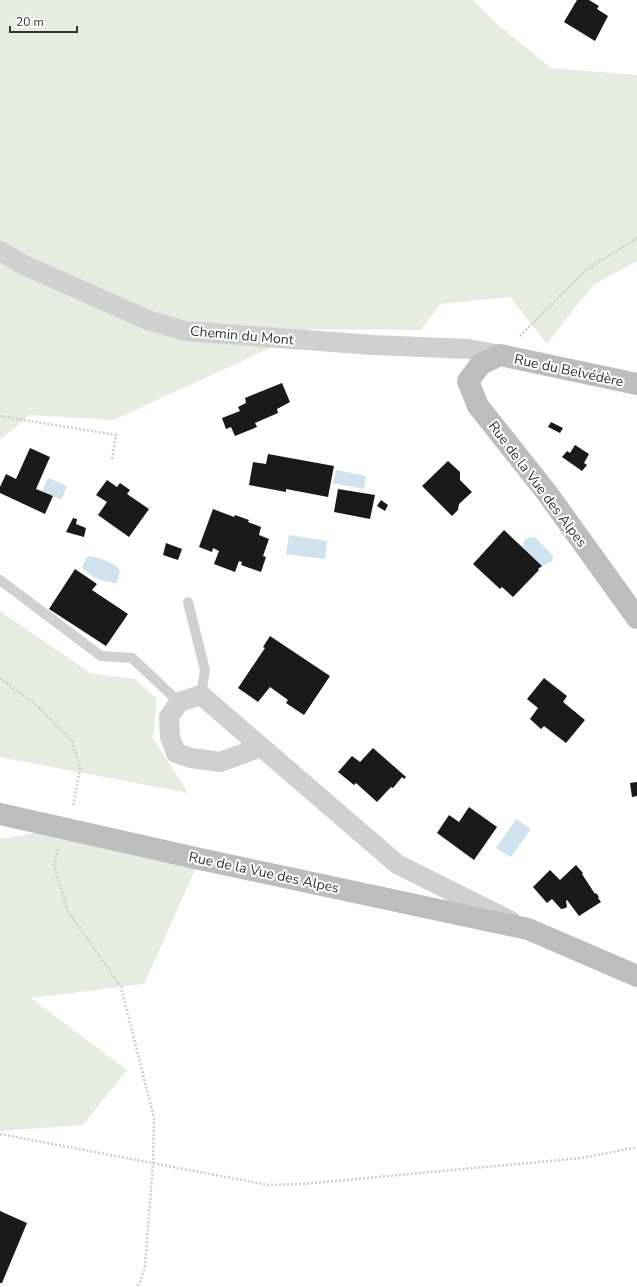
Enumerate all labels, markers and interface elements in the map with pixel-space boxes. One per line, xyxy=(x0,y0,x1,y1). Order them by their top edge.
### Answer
scale bar xyxy=(10,8,77,34)
text: 20 m xyxy=(16,14,44,30)
street label: Chemin du Mont xyxy=(189,322,295,349)
street label: Rue du Belvédère xyxy=(512,350,625,391)
street label: Rue de la Vue des Alpes xyxy=(484,417,591,551)
street label: Rue de la Vue des Alpes xyxy=(187,847,341,898)

